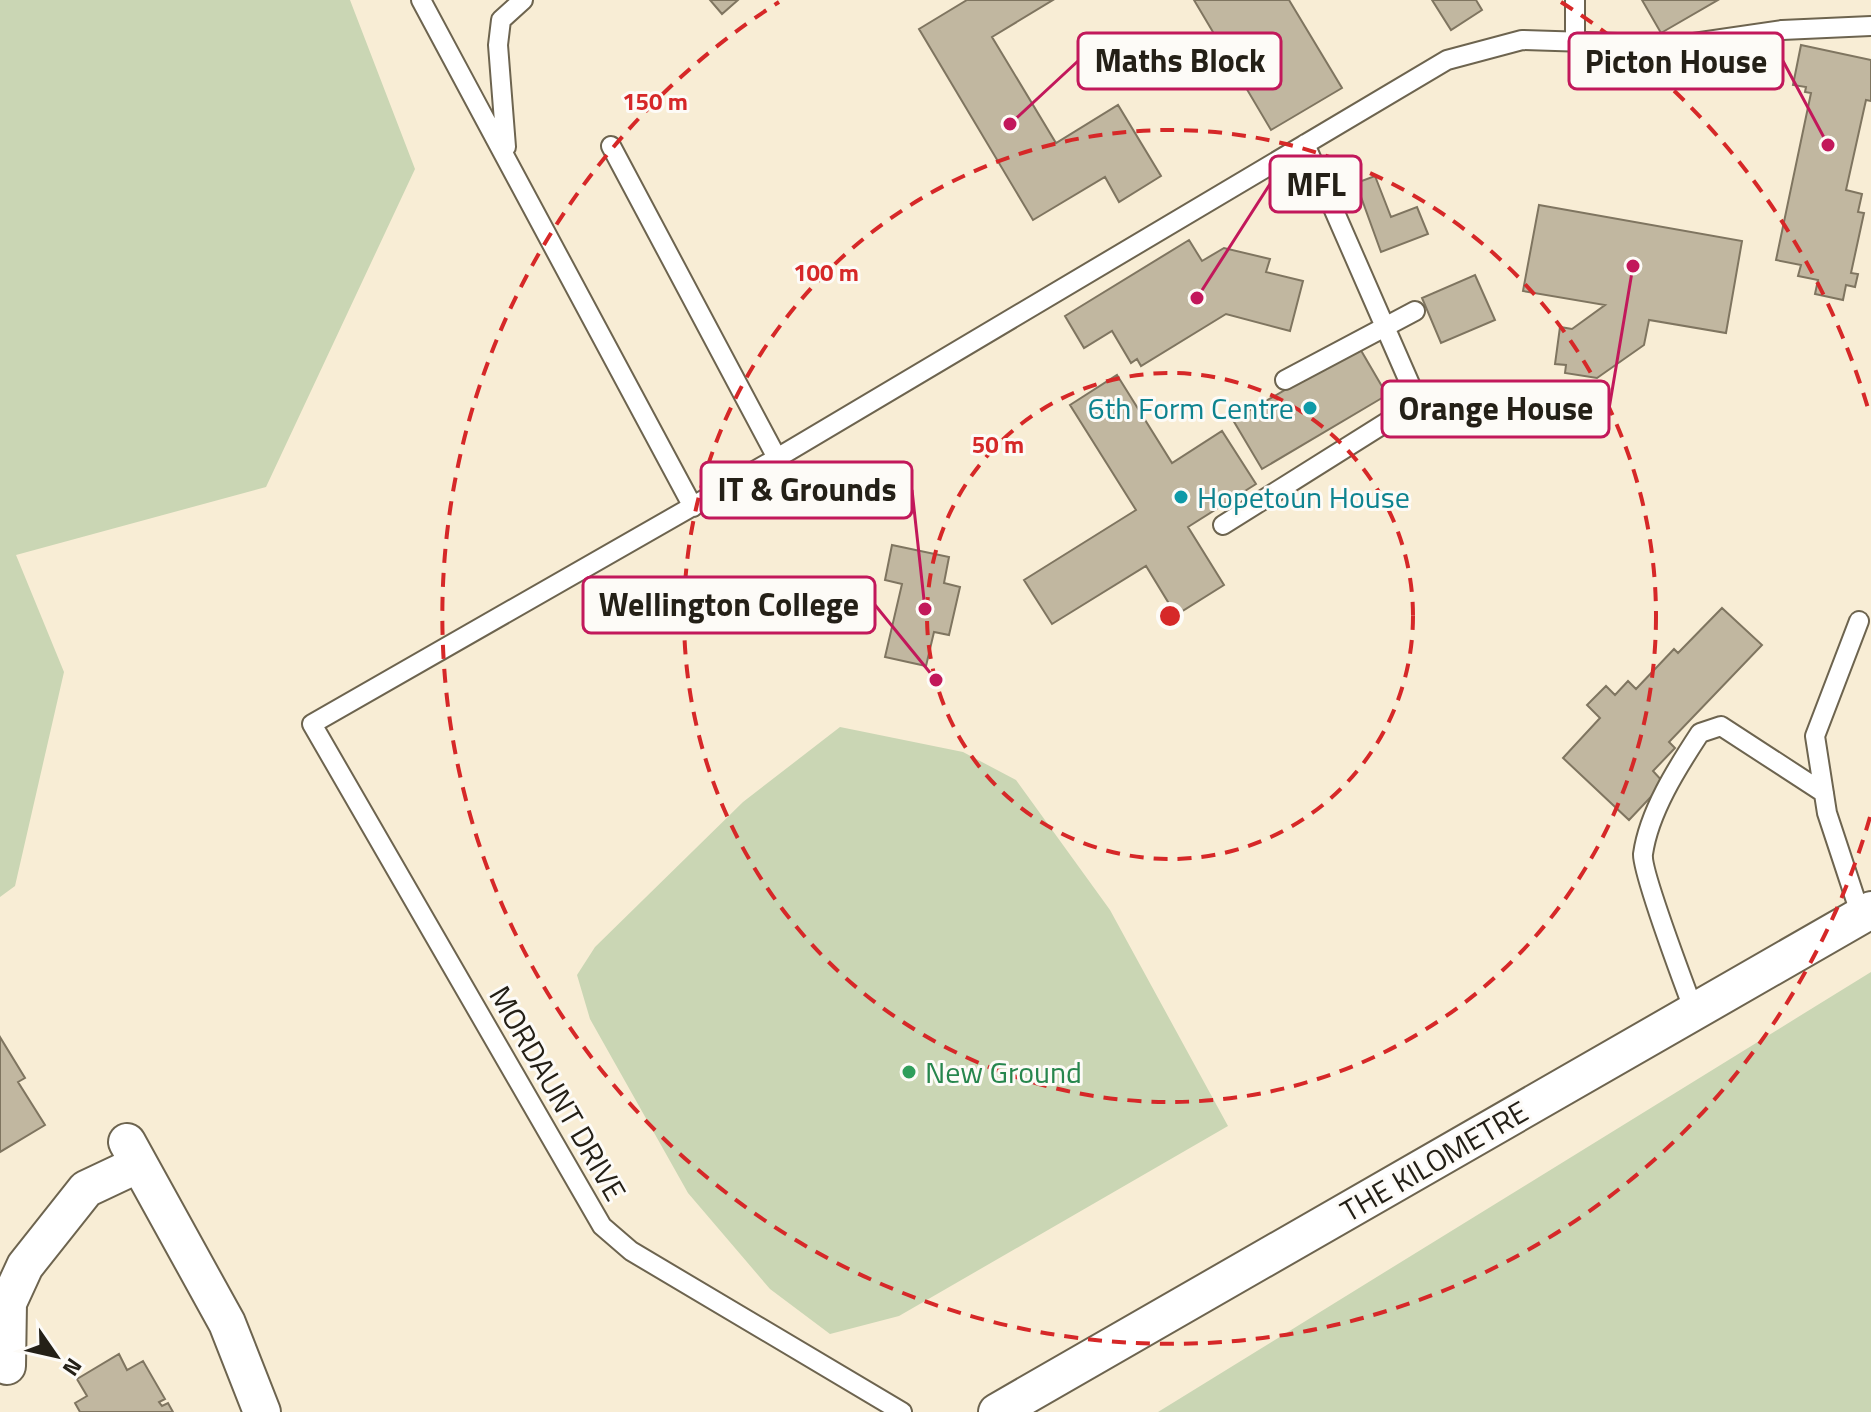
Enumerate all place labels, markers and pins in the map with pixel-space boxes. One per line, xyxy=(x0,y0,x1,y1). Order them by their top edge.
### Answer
callout: Maths Block xyxy=(1078,33,1281,89)
callout: Picton House xyxy=(1569,33,1783,89)
callout: MFL xyxy=(1270,156,1361,212)
callout: Orange House xyxy=(1382,381,1609,437)
place label: 6th Form Centre xyxy=(1088,385,1294,431)
marker: 6th Form Centre xyxy=(1301,399,1319,417)
callout: IT & Grounds xyxy=(701,462,912,518)
place label: Hopetoun House xyxy=(1197,474,1410,520)
marker: Hopetoun House xyxy=(1172,488,1190,506)
callout: Wellington College xyxy=(583,577,875,633)
centre of rings xyxy=(1156,602,1184,630)
place label: New Ground xyxy=(925,1049,1082,1095)
marker: New Ground xyxy=(900,1063,918,1081)

